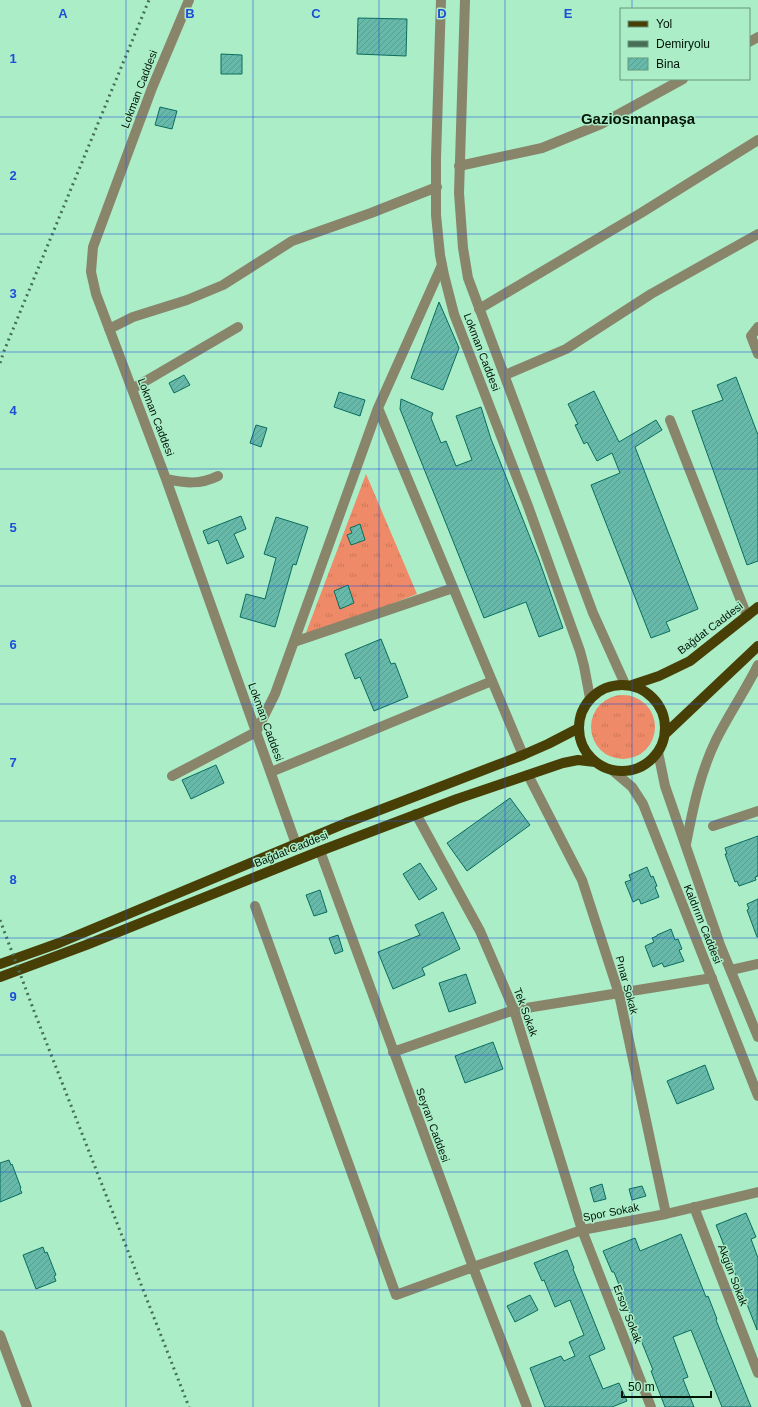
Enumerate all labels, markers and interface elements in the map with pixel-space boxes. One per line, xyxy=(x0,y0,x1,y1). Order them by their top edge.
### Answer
text: A xyxy=(58,6,68,21)
text: B xyxy=(185,6,195,21)
text: C xyxy=(311,6,321,21)
text: D xyxy=(437,6,447,21)
text: E xyxy=(564,6,573,21)
legend xyxy=(620,8,750,80)
text: Yol xyxy=(656,17,672,31)
text: Demiryolu xyxy=(656,37,710,51)
street label: Lokman Caddesi xyxy=(119,48,159,130)
text: 1 xyxy=(9,51,17,66)
text: Bina xyxy=(656,57,680,71)
district label: Gaziosmanpaşa xyxy=(581,110,696,127)
text: 2 xyxy=(9,168,17,183)
text: 3 xyxy=(9,286,17,301)
street label: Lokman Caddesi xyxy=(462,311,502,393)
street label: Lokman Caddesi xyxy=(136,376,176,458)
text: 4 xyxy=(9,403,17,418)
text: 5 xyxy=(9,520,17,535)
street label: Bağdat Caddesi xyxy=(675,600,745,656)
text: 6 xyxy=(9,637,17,652)
street label: Lokman Caddesi xyxy=(246,681,286,763)
text: 7 xyxy=(9,755,17,770)
street label: Bağdat Caddesi xyxy=(252,829,330,869)
text: 8 xyxy=(9,872,17,887)
street label: Kaldırım Caddesi xyxy=(682,883,724,965)
street label: Pınar Sokak xyxy=(613,955,641,1016)
street label: Tek Sokak xyxy=(512,986,540,1038)
text: 9 xyxy=(9,989,17,1004)
street label: Seyran Caddesi xyxy=(414,1086,452,1164)
street label: Spor Sokak xyxy=(582,1201,641,1223)
street label: Akgün Sokak xyxy=(716,1243,750,1308)
street label: Ersoy Sokak xyxy=(611,1283,645,1345)
scale bar xyxy=(622,1373,711,1399)
text: 50 m xyxy=(628,1380,655,1394)

